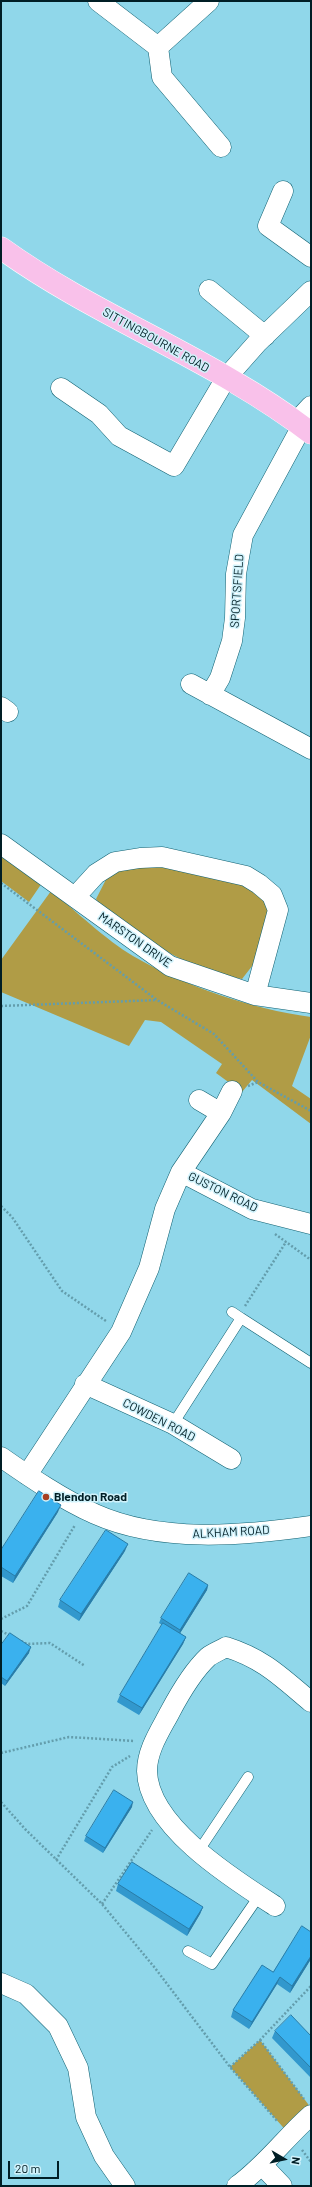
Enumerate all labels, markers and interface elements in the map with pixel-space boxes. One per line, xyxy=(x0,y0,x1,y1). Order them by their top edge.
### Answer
street label: SITTINGBOURNE ROAD xyxy=(100,305,212,375)
street label: SPORTSFIELD xyxy=(227,554,247,628)
street label: MARSTON DRIVE xyxy=(96,909,174,971)
street label: GUSTON ROAD xyxy=(186,1169,260,1215)
street label: COWDEN ROAD xyxy=(120,1395,198,1445)
place label: Blendon Road xyxy=(54,1490,127,1504)
marker: Blendon Road xyxy=(41,1492,51,1502)
street label: ALKHAM ROAD xyxy=(192,1523,270,1541)
north arrow xyxy=(264,2139,304,2179)
scale bar xyxy=(10,2153,61,2179)
text: N xyxy=(289,2156,303,2166)
text: 20 m xyxy=(15,2161,41,2175)

